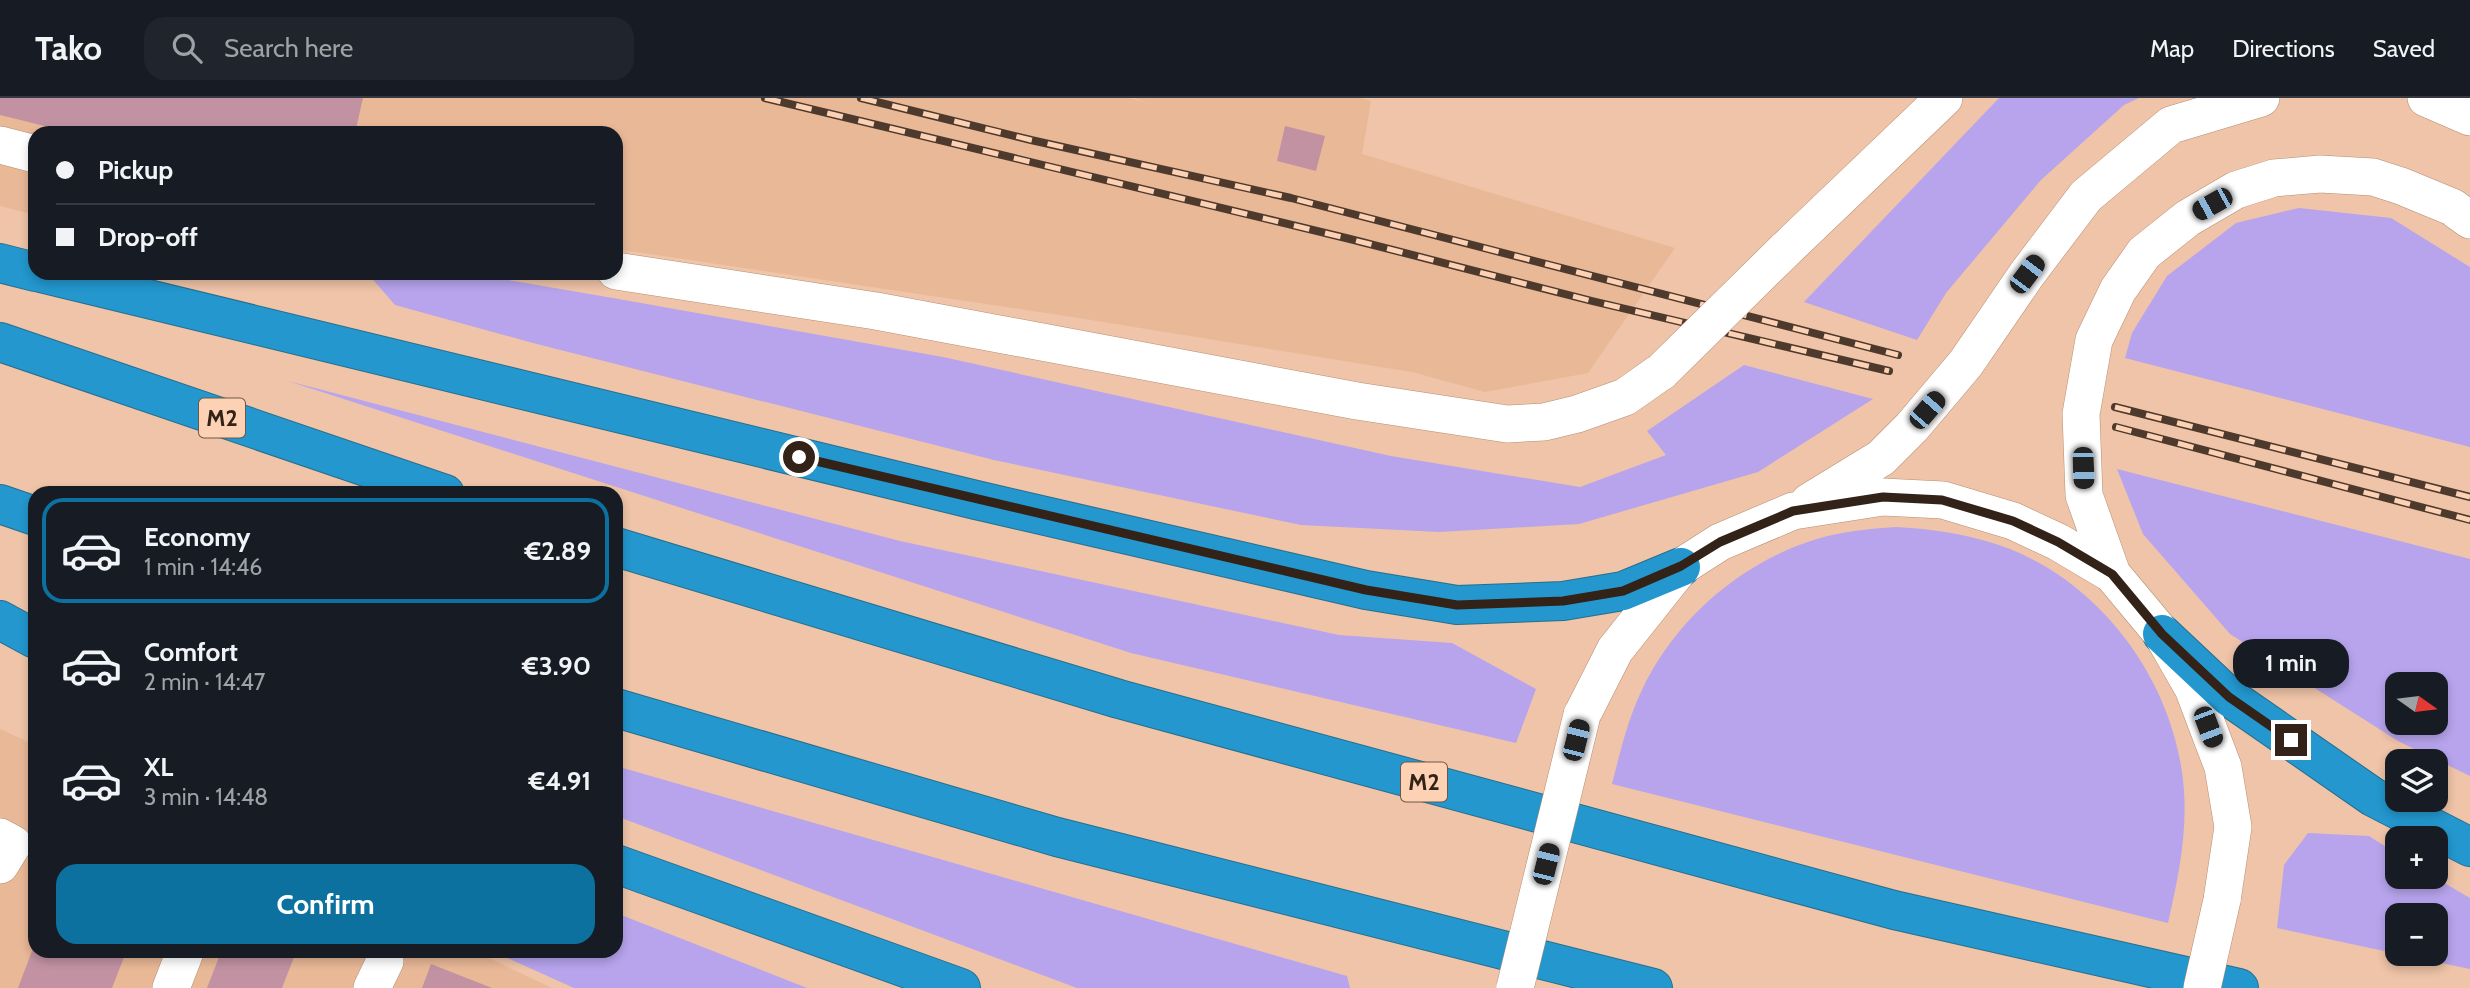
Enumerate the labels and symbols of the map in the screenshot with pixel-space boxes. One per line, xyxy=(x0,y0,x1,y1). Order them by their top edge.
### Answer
car xyxy=(2189,185,2236,223)
car xyxy=(2006,251,2049,297)
car xyxy=(1906,387,1949,433)
road number: M2 xyxy=(199,398,245,438)
route start xyxy=(783,441,815,473)
car xyxy=(2072,447,2095,489)
callout: 1 min xyxy=(2233,638,2349,688)
north arrow xyxy=(2385,672,2448,735)
car xyxy=(2191,704,2226,750)
car xyxy=(1561,717,1592,763)
route end xyxy=(2275,724,2307,756)
road number: M2 xyxy=(1401,762,1447,802)
car xyxy=(1531,841,1562,887)

